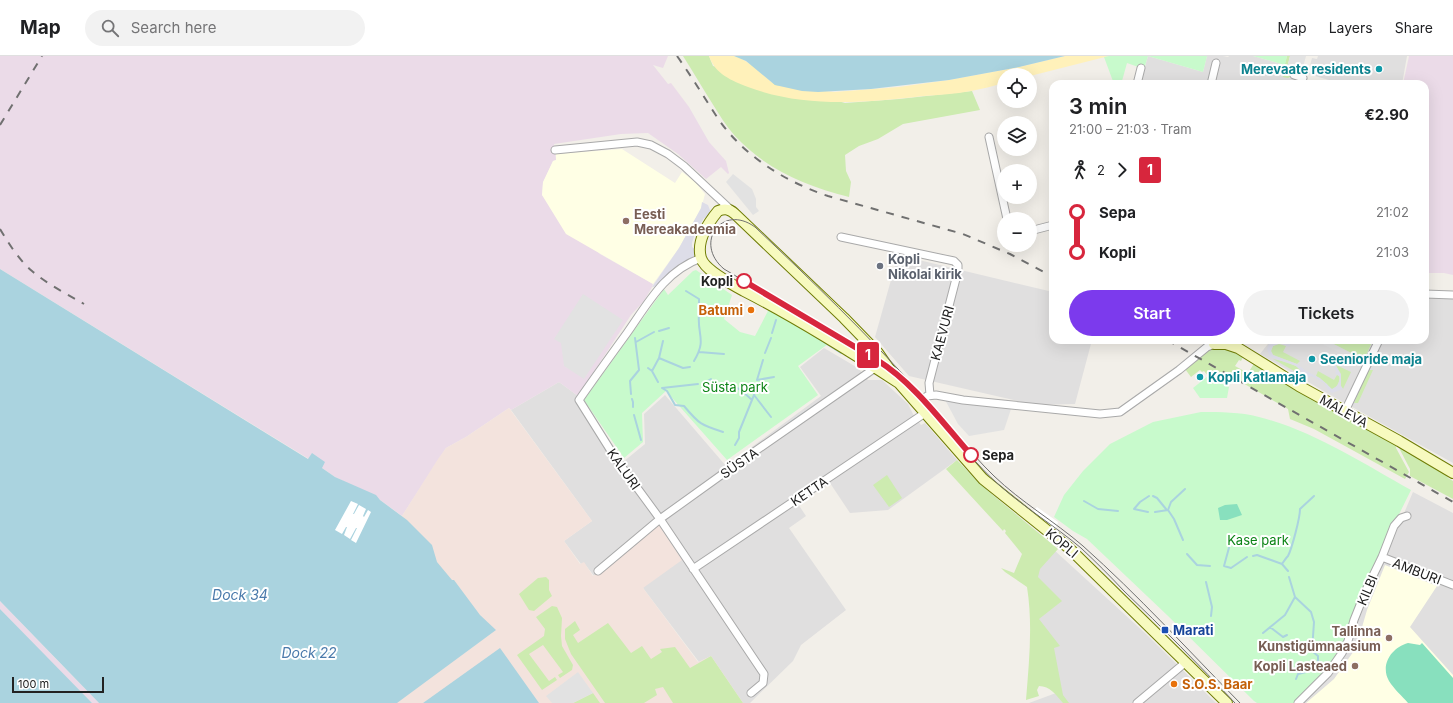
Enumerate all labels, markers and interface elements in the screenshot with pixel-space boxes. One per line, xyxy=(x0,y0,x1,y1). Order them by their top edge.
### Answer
search box xyxy=(85,10,365,46)
text: Map xyxy=(20,16,61,39)
icon: search xyxy=(99,17,121,39)
text: Search here xyxy=(131,18,216,37)
text: Map xyxy=(1278,19,1307,36)
text: Layers xyxy=(1329,19,1373,36)
text: Share xyxy=(1395,19,1433,36)
place label: Merevaate residents xyxy=(1241,61,1371,77)
marker: Merevaate residents xyxy=(1374,64,1384,74)
map controls xyxy=(997,68,1037,252)
button: locate xyxy=(997,68,1037,108)
text: 3 min xyxy=(1069,93,1128,119)
text: €2.90 xyxy=(1365,105,1409,124)
button: layers xyxy=(997,116,1037,156)
text: 21:00 – 21:03 · Tram xyxy=(1069,121,1192,137)
icon: walk xyxy=(1069,159,1091,181)
icon: forward xyxy=(1111,159,1133,181)
text: 1 xyxy=(1147,161,1153,178)
text: 2 xyxy=(1097,162,1105,178)
button: + xyxy=(997,164,1037,204)
text: Sepa xyxy=(1099,203,1136,222)
text: 21:02 xyxy=(1376,204,1409,220)
place label: Eesti Mereakadeemia xyxy=(634,206,736,237)
button: − xyxy=(997,212,1037,252)
marker: Eesti Mereakadeemia xyxy=(621,216,631,226)
text: Kopli xyxy=(1099,243,1136,262)
text: 21:03 xyxy=(1376,244,1409,260)
place label: Kopli Nikolai kirik xyxy=(888,251,962,282)
marker: Kopli Nikolai kirik xyxy=(875,261,885,271)
place label: Kopli xyxy=(701,273,733,289)
marker: Kopli xyxy=(736,273,752,289)
button: Start xyxy=(1069,290,1235,336)
button: Tickets xyxy=(1243,290,1409,336)
place label: Batumi xyxy=(699,302,743,318)
street label: KAEVURI xyxy=(927,304,957,362)
marker: Batumi xyxy=(746,305,756,315)
line badge: 1 xyxy=(855,342,881,368)
text: 1 xyxy=(865,346,871,363)
place label: Seenioride maja xyxy=(1320,351,1422,367)
marker: Seenioride maja xyxy=(1307,354,1317,364)
place label: Kopli Katlamaja xyxy=(1208,369,1306,385)
marker: Kopli Katlamaja xyxy=(1195,372,1205,382)
park label: Süsta park xyxy=(702,379,768,395)
street label: MALEVA xyxy=(1317,391,1371,431)
street label: SÜSTA xyxy=(717,444,761,482)
street label: KALURI xyxy=(604,445,644,493)
marker: Sepa xyxy=(963,447,979,463)
place label: Sepa xyxy=(982,447,1014,463)
street label: KETTA xyxy=(787,473,831,509)
street label: KOPLI xyxy=(1043,525,1081,561)
park label: Kase park xyxy=(1227,532,1289,548)
street label: AMBURI xyxy=(1390,554,1444,588)
street label: KILBI xyxy=(1353,572,1381,608)
water label: Dock 34 xyxy=(212,586,268,603)
place label: Marati xyxy=(1173,622,1214,638)
place label: Tallinna Kunstigümnaasium xyxy=(1258,623,1381,654)
marker: Marati xyxy=(1160,625,1170,635)
marker: Tallinna Kunstigümnaasium xyxy=(1384,633,1394,643)
water label: Dock 22 xyxy=(281,644,337,661)
place label: Kopli Lasteaed xyxy=(1254,658,1347,674)
marker: Kopli Lasteaed xyxy=(1350,661,1360,671)
scale bar xyxy=(12,675,104,694)
place label: S.O.S. Baar xyxy=(1182,676,1253,692)
text: 100 m xyxy=(18,677,49,691)
marker: S.O.S. Baar xyxy=(1169,679,1179,689)

